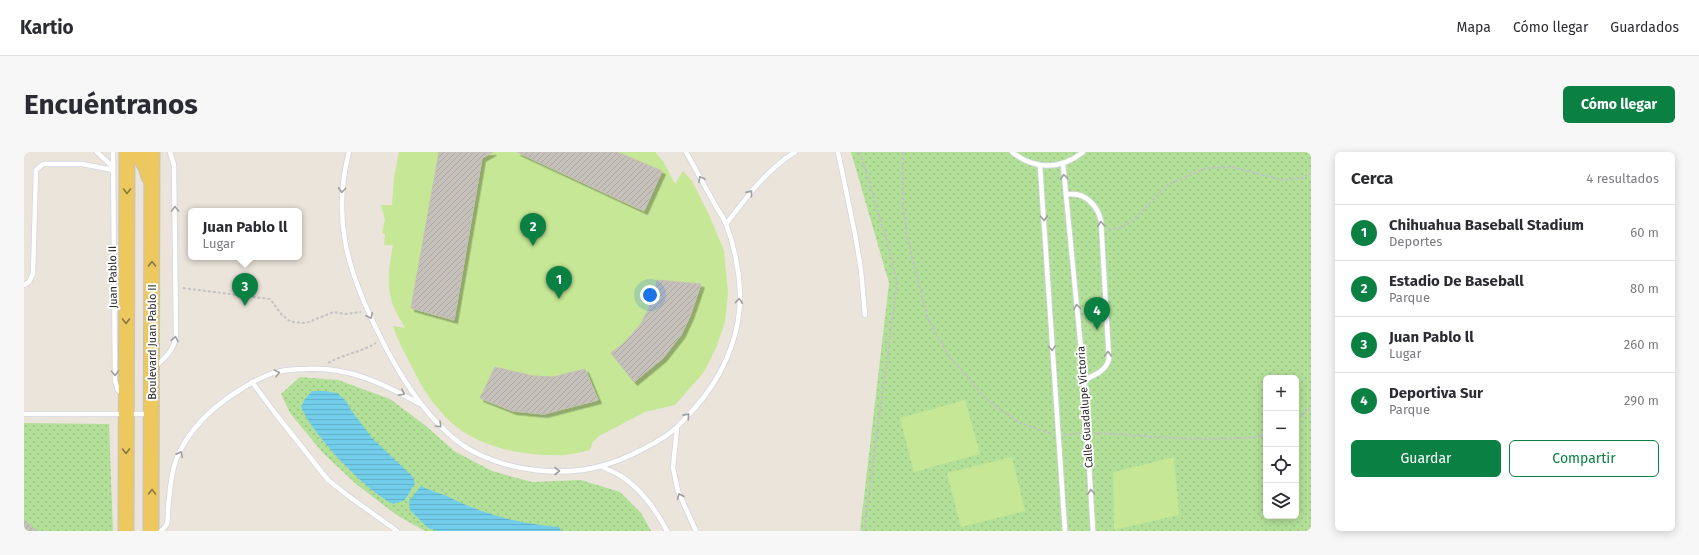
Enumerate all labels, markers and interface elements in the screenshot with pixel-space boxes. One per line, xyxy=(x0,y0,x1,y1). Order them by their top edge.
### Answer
text: Kartio xyxy=(20,16,74,39)
text: Mapa xyxy=(1457,19,1491,36)
text: Cómo llegar xyxy=(1513,19,1588,36)
text: Guardados xyxy=(1610,19,1679,36)
button: Cómo llegar xyxy=(1563,86,1675,123)
text: Encuéntranos xyxy=(24,88,198,121)
text: Cerca xyxy=(1351,168,1393,189)
text: 4 resultados xyxy=(1586,171,1659,186)
one-way arrow xyxy=(1060,174,1069,180)
one-way arrow xyxy=(698,176,705,183)
one-way arrow xyxy=(337,187,346,193)
one-way arrow xyxy=(123,188,131,194)
one-way arrow xyxy=(745,191,752,198)
one-way arrow xyxy=(171,206,179,212)
popup xyxy=(188,208,302,260)
pin: 2 xyxy=(520,213,546,246)
one-way arrow xyxy=(1039,215,1048,221)
text: Chihuahua Baseball Stadium xyxy=(1389,216,1584,234)
text: Juan Pablo ll xyxy=(203,218,287,236)
one-way arrow xyxy=(1096,221,1105,227)
text: 1 xyxy=(1361,225,1367,240)
text: 60 m xyxy=(1630,225,1659,240)
text: Deportes xyxy=(1389,234,1442,249)
text: Lugar xyxy=(203,236,235,251)
street label: Juan Pablo II xyxy=(106,246,120,308)
one-way arrow xyxy=(148,261,156,267)
pin: 1 xyxy=(546,266,572,299)
text: Estadio De Baseball xyxy=(1389,272,1524,290)
pin: 3 xyxy=(232,273,258,306)
text: 2 xyxy=(1361,281,1367,296)
text: 80 m xyxy=(1630,281,1659,296)
street label: Boulevard Juan Pablo II xyxy=(146,284,159,400)
your location xyxy=(640,285,660,305)
text: Parque xyxy=(1389,290,1430,305)
pin: 4 xyxy=(1084,297,1110,330)
one-way arrow xyxy=(735,298,744,304)
one-way arrow xyxy=(1073,304,1082,310)
one-way arrow xyxy=(365,311,373,319)
one-way arrow xyxy=(122,318,130,324)
text: Juan Pablo ll xyxy=(1389,328,1474,346)
one-way arrow xyxy=(170,336,179,342)
text: 3 xyxy=(1361,337,1367,352)
text: 260 m xyxy=(1624,337,1659,352)
one-way arrow xyxy=(1048,345,1057,351)
street label: Calle Guadalupe Victoria xyxy=(1074,346,1096,468)
text: Lugar xyxy=(1389,346,1421,361)
one-way arrow xyxy=(1104,351,1112,357)
one-way arrow xyxy=(274,369,280,377)
one-way arrow xyxy=(111,370,119,376)
map controls xyxy=(1263,375,1299,519)
button: + xyxy=(1263,375,1299,411)
text: Deportiva Sur xyxy=(1389,384,1483,402)
one-way arrow xyxy=(398,389,405,396)
text: 4 xyxy=(1360,393,1368,408)
text: 290 m xyxy=(1624,393,1659,408)
text: Parque xyxy=(1389,402,1430,417)
button: − xyxy=(1263,411,1299,447)
one-way arrow xyxy=(682,414,689,421)
one-way arrow xyxy=(434,420,442,428)
button: Guardar xyxy=(1351,440,1501,477)
button: Compartir xyxy=(1509,440,1659,477)
button: locate xyxy=(1263,447,1299,483)
one-way arrow xyxy=(122,448,130,454)
one-way arrow xyxy=(175,450,183,458)
one-way arrow xyxy=(554,467,560,475)
button: layers xyxy=(1263,483,1299,519)
one-way arrow xyxy=(148,489,156,495)
one-way arrow xyxy=(1086,489,1095,495)
one-way arrow xyxy=(677,492,685,500)

